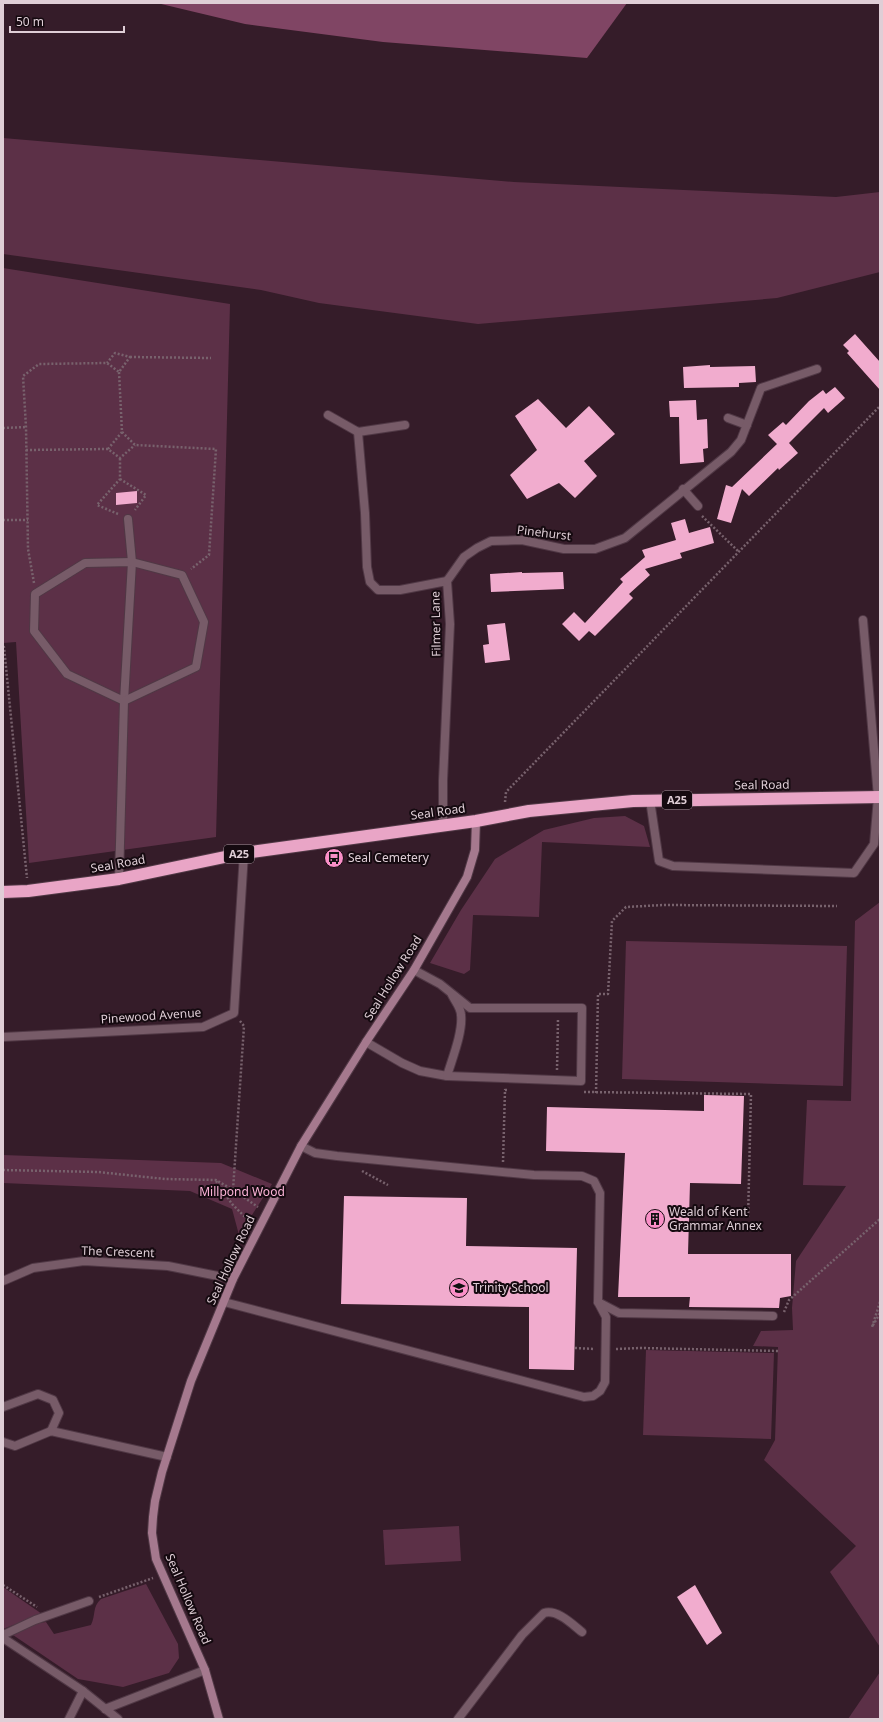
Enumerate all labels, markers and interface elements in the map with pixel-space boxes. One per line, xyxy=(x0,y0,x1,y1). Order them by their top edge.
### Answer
scale bar xyxy=(10,8,124,34)
text: 50 m xyxy=(16,13,44,30)
street label: Pinehurst xyxy=(516,521,573,544)
street label: Filmer Lane xyxy=(426,591,445,657)
street label: Seal Road xyxy=(734,776,790,793)
road number: A25 xyxy=(662,791,692,809)
street label: Seal Road xyxy=(409,799,466,824)
road number: A25 xyxy=(224,845,254,863)
bus stop icon: Seal Cemetery xyxy=(323,847,345,869)
place label: Seal Cemetery xyxy=(348,849,430,866)
street label: Seal Road xyxy=(89,850,147,877)
street label: Seal Hollow Road xyxy=(360,932,426,1023)
street label: Pinewood Avenue xyxy=(100,1003,202,1027)
park label: Millpond Wood xyxy=(199,1183,285,1200)
place label: Weald of Kent Grammar Annex xyxy=(669,1203,762,1234)
building icon: Weald of Kent Grammar Annex xyxy=(644,1208,666,1230)
street label: Seal Hollow Road xyxy=(202,1212,259,1307)
street label: The Crescent xyxy=(81,1242,155,1261)
school or university icon: Trinity School xyxy=(448,1277,470,1299)
place label: Trinity School xyxy=(473,1279,549,1296)
street label: Seal Hollow Road xyxy=(162,1551,215,1647)

